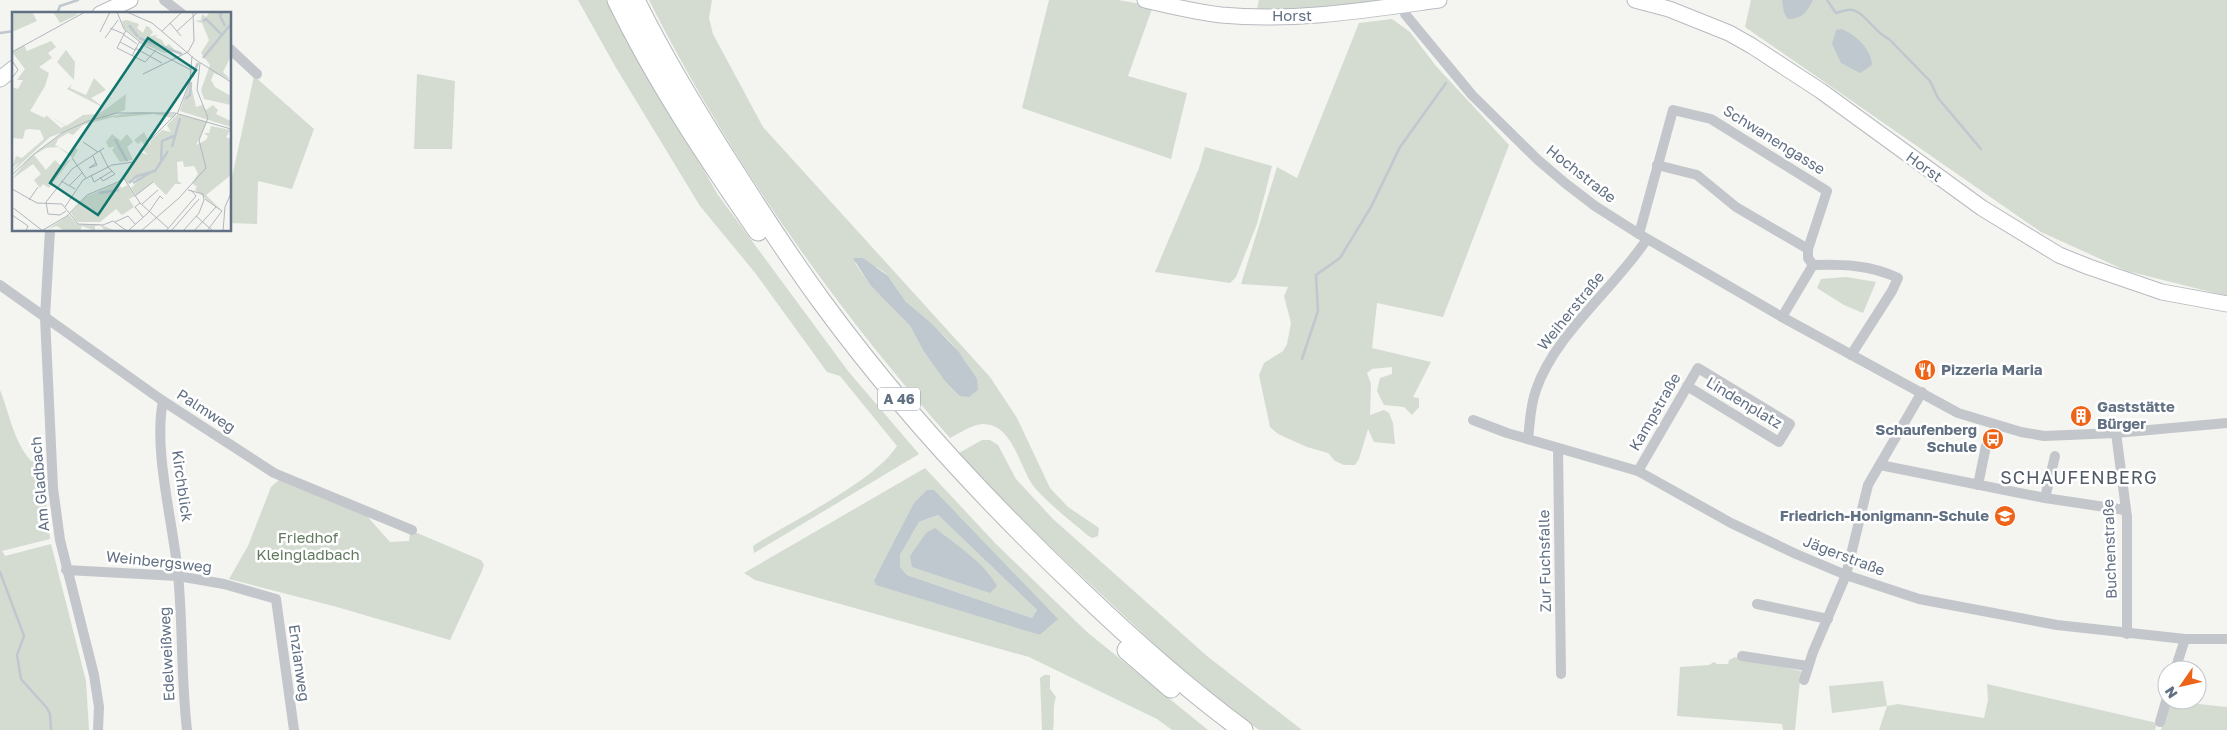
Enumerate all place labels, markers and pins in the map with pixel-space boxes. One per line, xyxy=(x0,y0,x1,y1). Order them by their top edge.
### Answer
restaurant icon: Pizzeria Maria xyxy=(1913,358,1937,382)
place label: Pizzeria Maria xyxy=(1941,360,2043,378)
place label: Gaststätte Bürger xyxy=(2097,397,2175,432)
building icon: Gaststätte Bürger xyxy=(2069,404,2093,428)
place label: Schaufenberg Schule xyxy=(1875,420,1977,455)
bus stop icon: Schaufenberg Schule xyxy=(1981,427,2005,451)
school or university icon: Friedrich-Honigmann-Schule xyxy=(1993,504,2017,528)
place label: Friedrich-Honigmann-Schule xyxy=(1780,506,1989,524)

